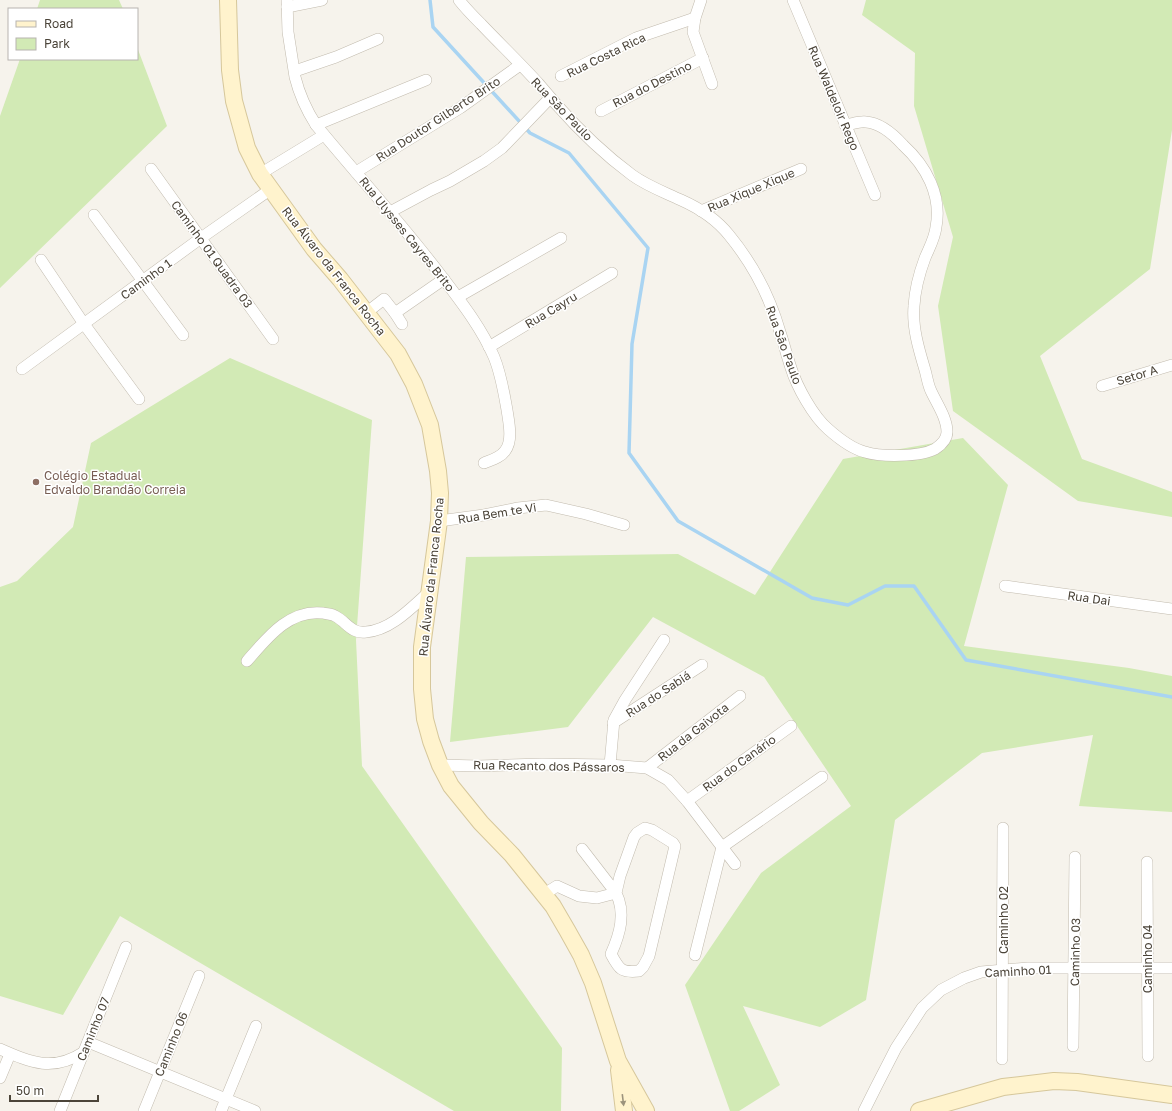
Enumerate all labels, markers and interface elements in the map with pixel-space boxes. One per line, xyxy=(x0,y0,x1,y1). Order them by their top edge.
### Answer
legend xyxy=(8,8,138,60)
text: Road xyxy=(44,16,73,31)
street label: Rua Costa Rica xyxy=(564,29,648,81)
text: Park xyxy=(44,36,70,51)
street label: Rua Waldeloir Rego xyxy=(805,43,863,153)
street label: Rua do Destino xyxy=(610,58,694,110)
street label: Rua Doutor Gilberto Brito xyxy=(373,73,503,165)
street label: Rua São Paulo xyxy=(528,74,596,144)
street label: Rua Xique Xique xyxy=(705,165,797,215)
street label: Rua Ulysses Cayres Brito xyxy=(356,174,458,294)
street label: Caminho 01 Quadra 03 xyxy=(168,197,256,311)
street label: Rua Álvaro da Franca Rocha xyxy=(279,204,389,338)
street label: Caminho 1 xyxy=(117,255,175,303)
street label: Rua Cayru xyxy=(522,289,580,331)
street label: Rua São Paulo xyxy=(763,304,805,386)
street label: Setor A xyxy=(1115,362,1159,388)
place label: Colégio Estadual Edvaldo Brandão Correia xyxy=(44,468,186,497)
marker: Colégio Estadual Edvaldo Brandão Correia xyxy=(31,477,41,487)
street label: Rua Álvaro da Franca Rocha xyxy=(415,497,447,657)
street label: Rua Bem te Vi xyxy=(457,499,537,527)
street label: Rua Dai xyxy=(1066,588,1112,608)
street label: Rua do Sabiá xyxy=(623,667,693,721)
street label: Rua da Gaivota xyxy=(655,700,731,764)
street label: Rua do Canário xyxy=(700,731,778,795)
street label: Rua Recanto dos Pássaros xyxy=(473,757,625,775)
street label: Caminho 02 xyxy=(996,886,1011,954)
street label: Caminho 03 xyxy=(1067,918,1083,986)
street label: Caminho 04 xyxy=(1140,925,1155,993)
street label: Caminho 01 xyxy=(984,962,1052,980)
street label: Caminho 07 xyxy=(73,995,113,1063)
street label: Caminho 06 xyxy=(151,1009,191,1079)
scale bar xyxy=(10,1077,98,1103)
text: 50 m xyxy=(16,1083,44,1098)
one-way arrow xyxy=(620,1094,626,1106)

